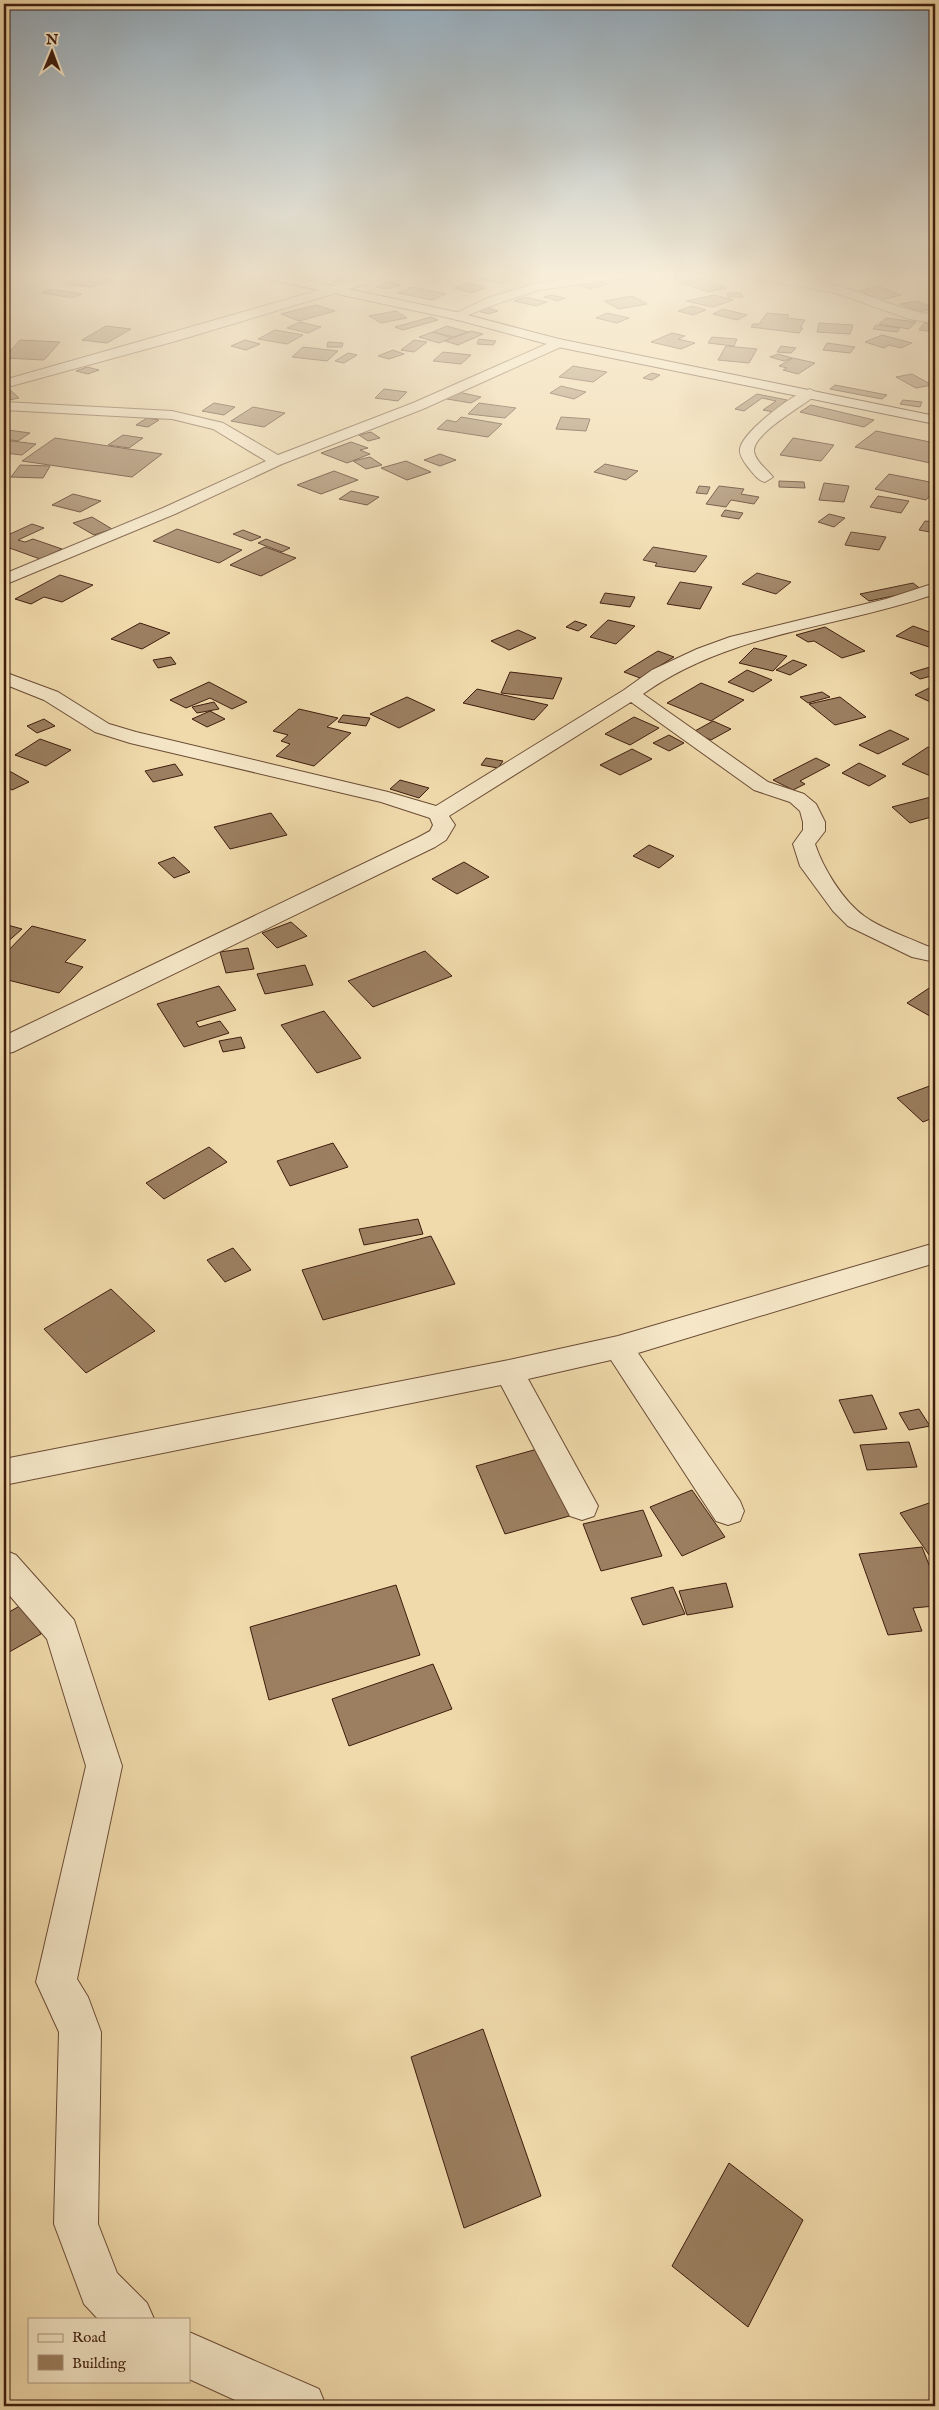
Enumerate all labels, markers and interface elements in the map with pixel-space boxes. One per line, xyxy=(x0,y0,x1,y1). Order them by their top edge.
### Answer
north arrow xyxy=(28,28,78,78)
text: N xyxy=(45,31,58,49)
legend xyxy=(28,2318,190,2382)
text: Road xyxy=(72,2328,107,2347)
text: Building xyxy=(72,2354,127,2373)

